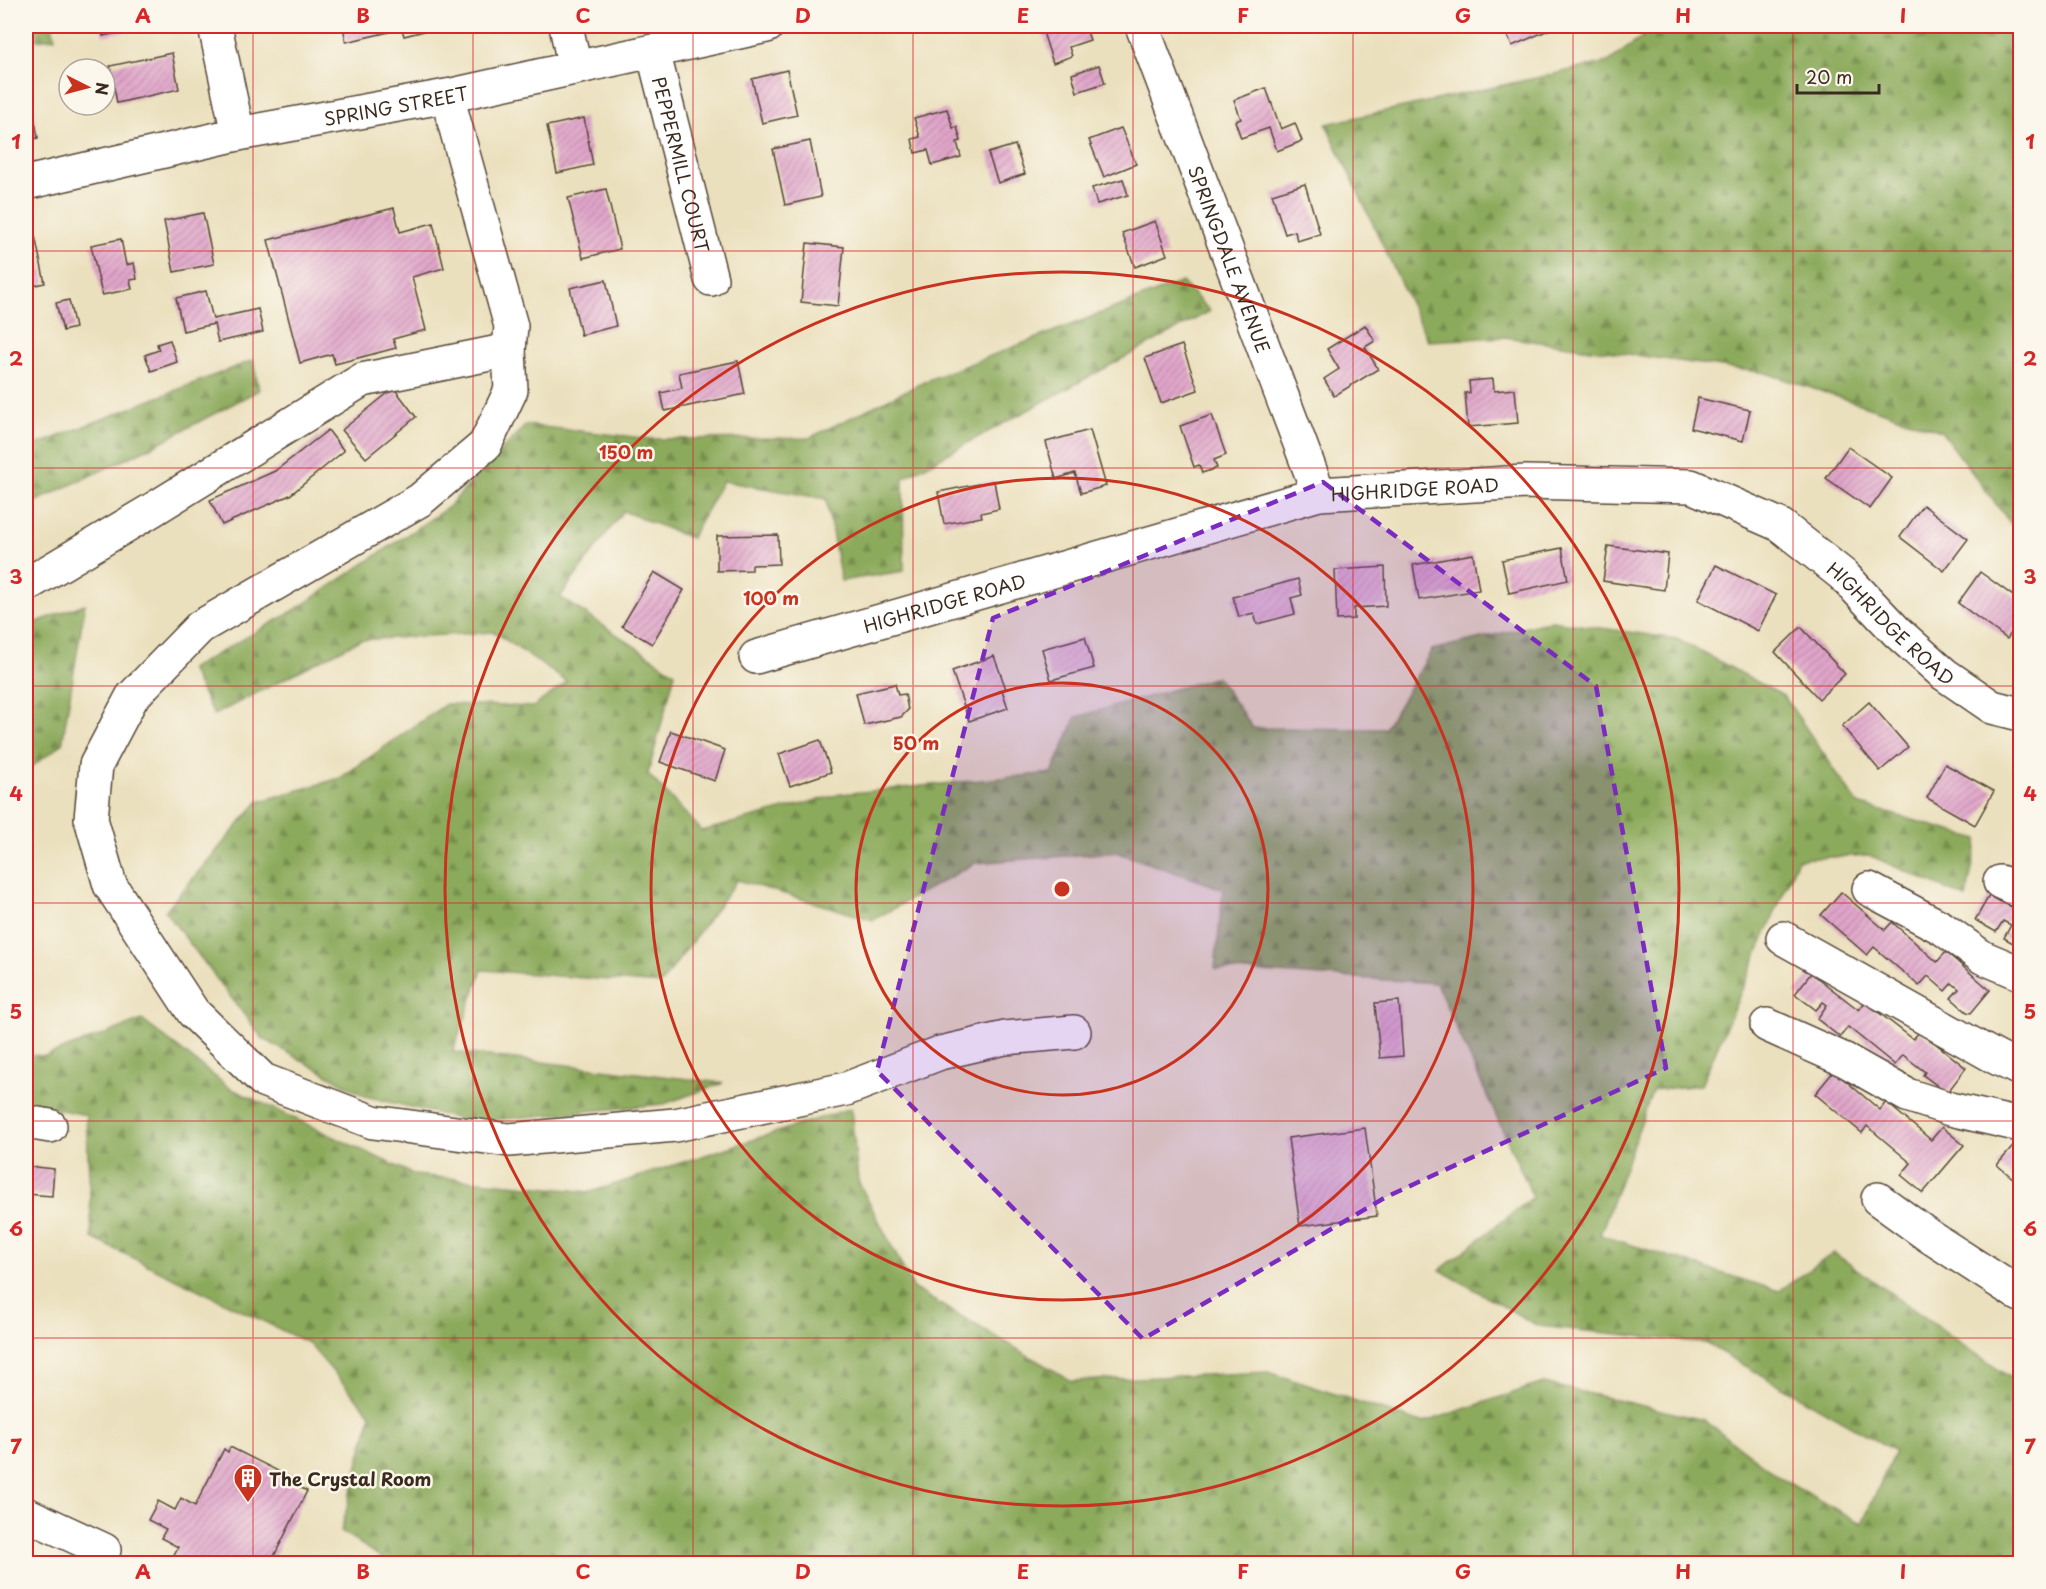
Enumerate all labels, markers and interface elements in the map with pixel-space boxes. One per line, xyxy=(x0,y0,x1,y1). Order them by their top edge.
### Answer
text: A xyxy=(135,0,151,30)
text: B xyxy=(356,0,370,30)
text: C xyxy=(575,0,591,30)
text: D xyxy=(795,0,811,30)
text: E xyxy=(1017,0,1029,30)
text: F xyxy=(1237,0,1249,30)
text: G xyxy=(1455,0,1471,30)
text: H xyxy=(1675,0,1691,30)
text: I xyxy=(1900,0,1906,30)
north arrow xyxy=(57,57,117,117)
scale bar xyxy=(1797,57,1880,95)
text: 20 m xyxy=(1806,63,1852,90)
street label: PEPPERMILL COURT xyxy=(646,73,717,256)
street label: SPRING STREET xyxy=(322,78,471,132)
text: N xyxy=(90,81,116,96)
text: 1 xyxy=(11,126,21,156)
text: 1 xyxy=(2025,126,2035,156)
street label: SPRINGDALE AVENUE xyxy=(1182,161,1278,357)
text: 2 xyxy=(9,343,23,373)
text: 2 xyxy=(2023,343,2037,373)
text: 150 m xyxy=(599,438,653,465)
street label: HIGHRIDGE ROAD xyxy=(1330,470,1500,507)
street label: HIGHRIDGE ROAD xyxy=(1822,554,1960,691)
text: 3 xyxy=(9,561,23,591)
text: 3 xyxy=(2023,561,2037,591)
street label: HIGHRIDGE ROAD xyxy=(860,566,1029,639)
text: 100 m xyxy=(743,584,799,611)
text: 50 m xyxy=(893,729,939,756)
text: 4 xyxy=(9,778,23,808)
text: 4 xyxy=(2023,778,2037,808)
centre of rings xyxy=(1052,879,1072,899)
text: 5 xyxy=(10,996,22,1026)
text: 5 xyxy=(2024,996,2036,1026)
text: 6 xyxy=(9,1213,23,1243)
text: 6 xyxy=(2023,1213,2037,1243)
text: 7 xyxy=(10,1431,22,1461)
text: 7 xyxy=(2024,1431,2036,1461)
building icon: The Crystal Room xyxy=(232,1462,264,1504)
place label: The Crystal Room xyxy=(269,1465,431,1492)
text: A xyxy=(135,1556,151,1586)
text: B xyxy=(356,1556,370,1586)
text: C xyxy=(575,1556,591,1586)
text: D xyxy=(795,1556,811,1586)
text: E xyxy=(1017,1556,1029,1586)
text: F xyxy=(1237,1556,1249,1586)
text: G xyxy=(1455,1556,1471,1586)
text: H xyxy=(1675,1556,1691,1586)
text: I xyxy=(1900,1556,1906,1586)

